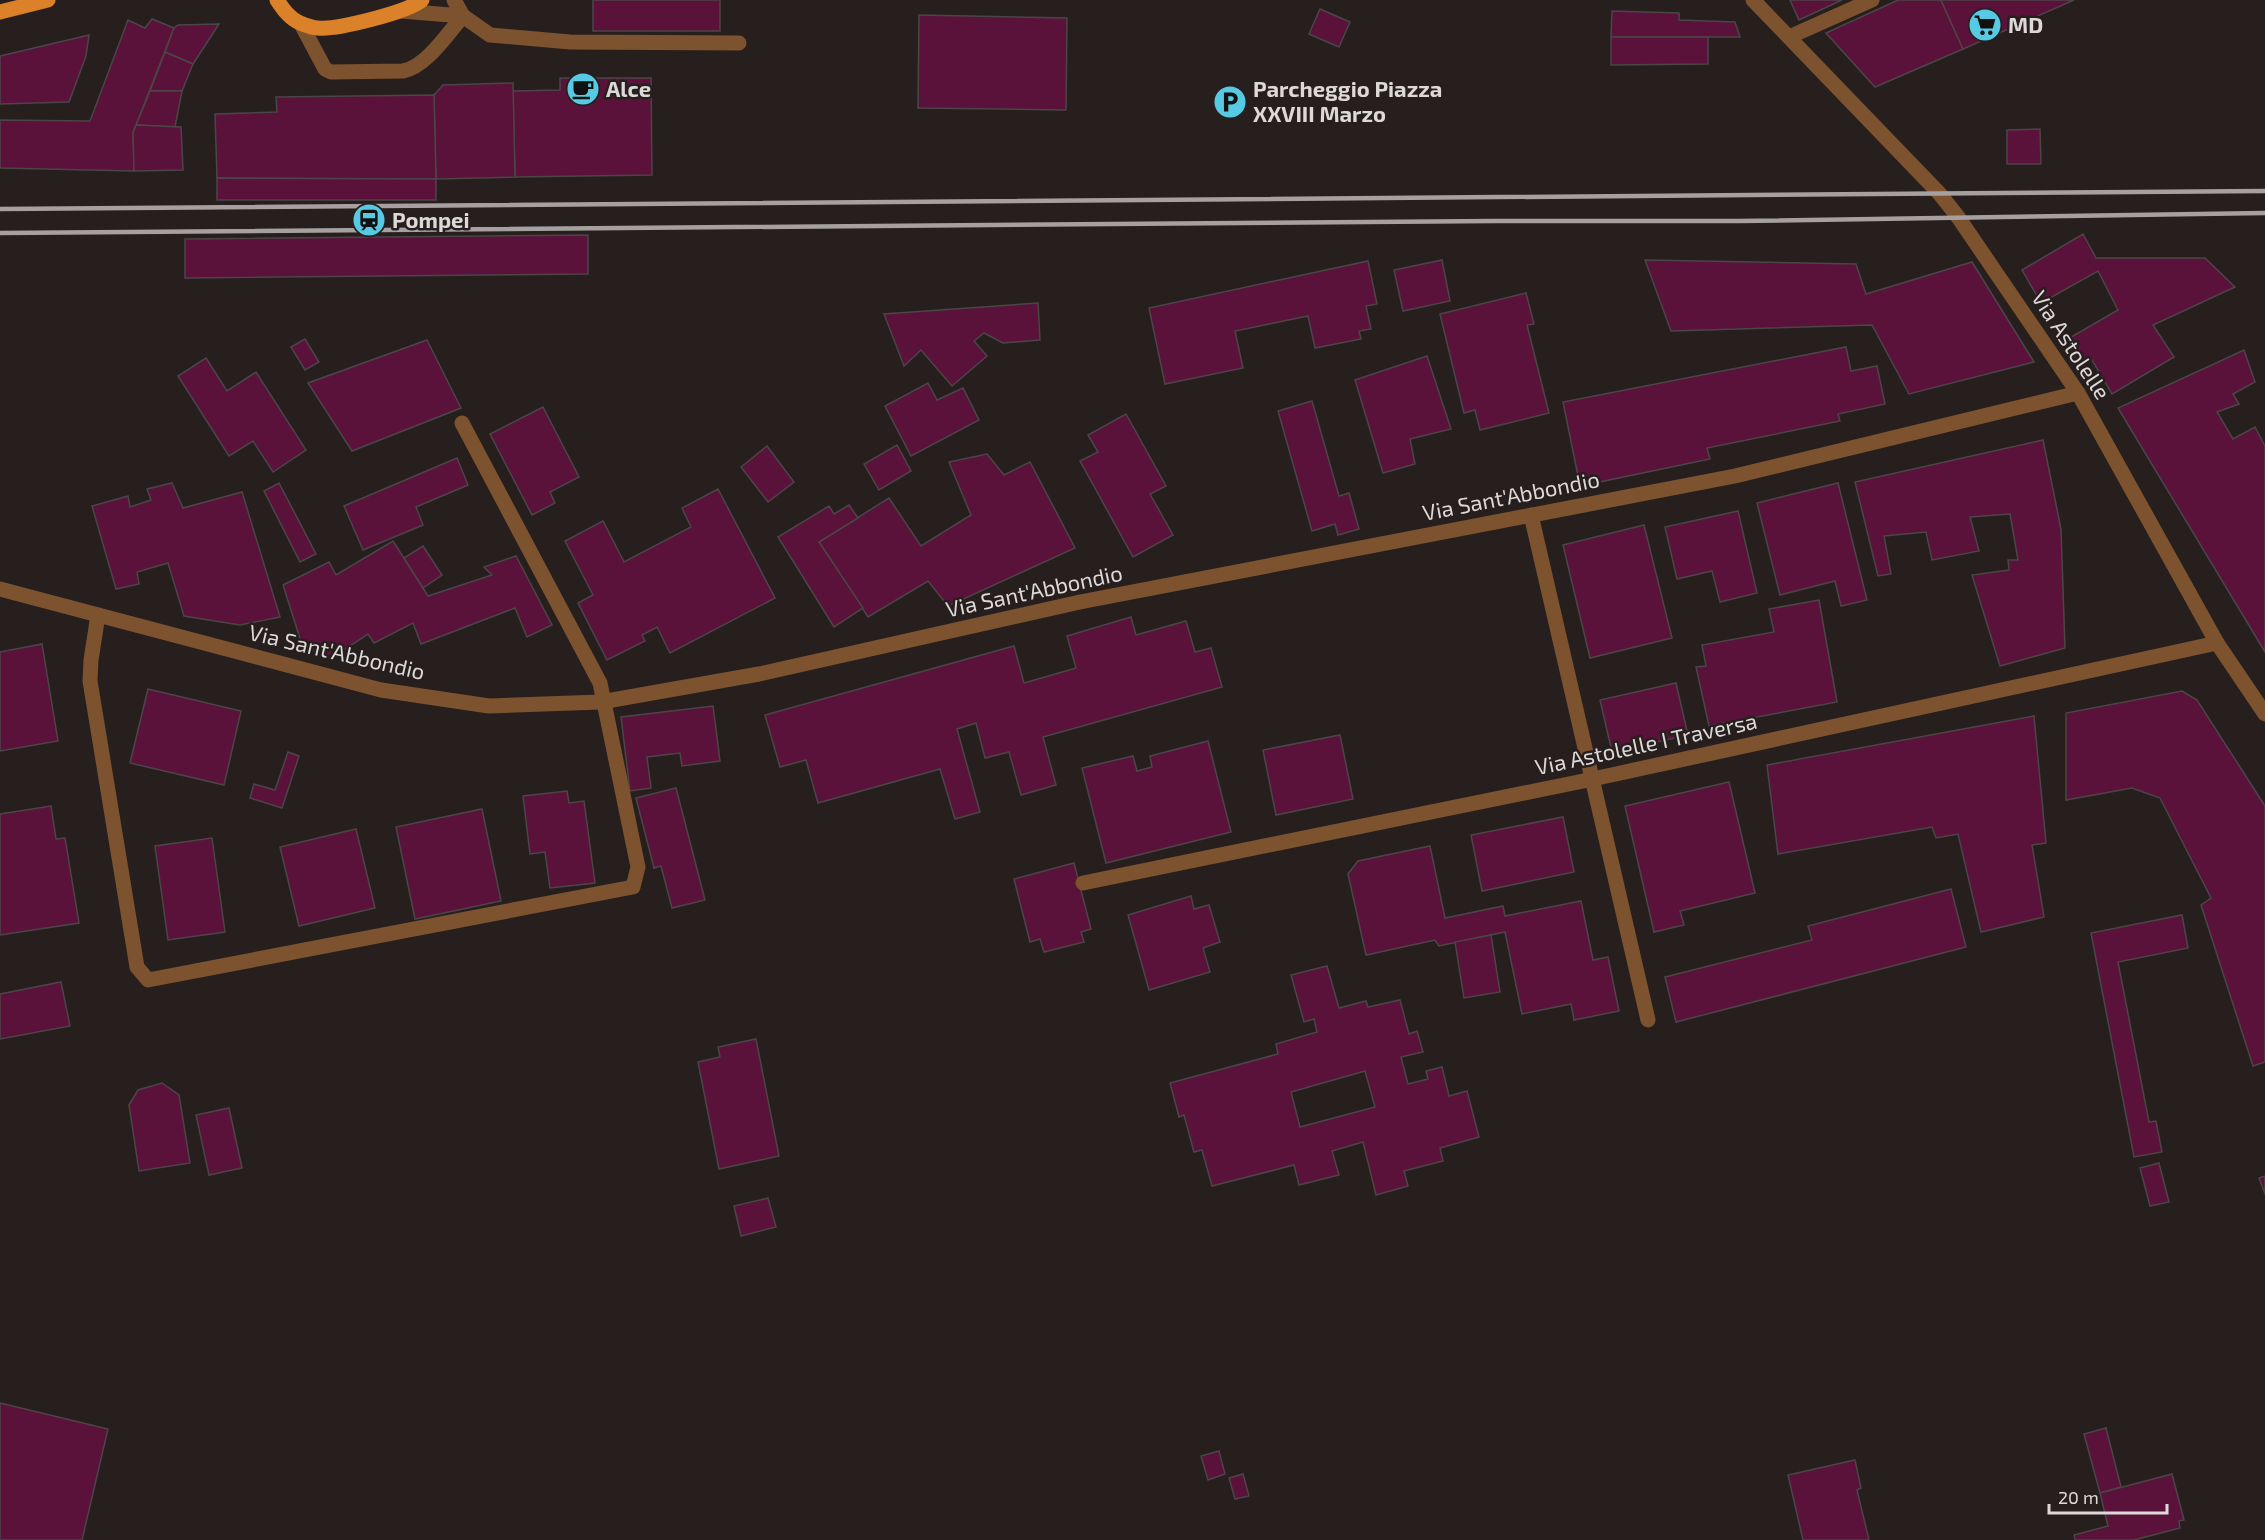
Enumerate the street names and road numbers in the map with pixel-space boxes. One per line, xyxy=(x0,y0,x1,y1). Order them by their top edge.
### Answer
street label: Via Astolelle xyxy=(2027,285,2117,404)
street label: Via Sant'Abbondio xyxy=(1420,465,1602,525)
street label: Via Sant'Abbondio xyxy=(943,559,1124,621)
street label: Via Sant'Abbondio xyxy=(247,618,428,684)
street label: Via Astolelle I Traversa xyxy=(1532,707,1759,779)

